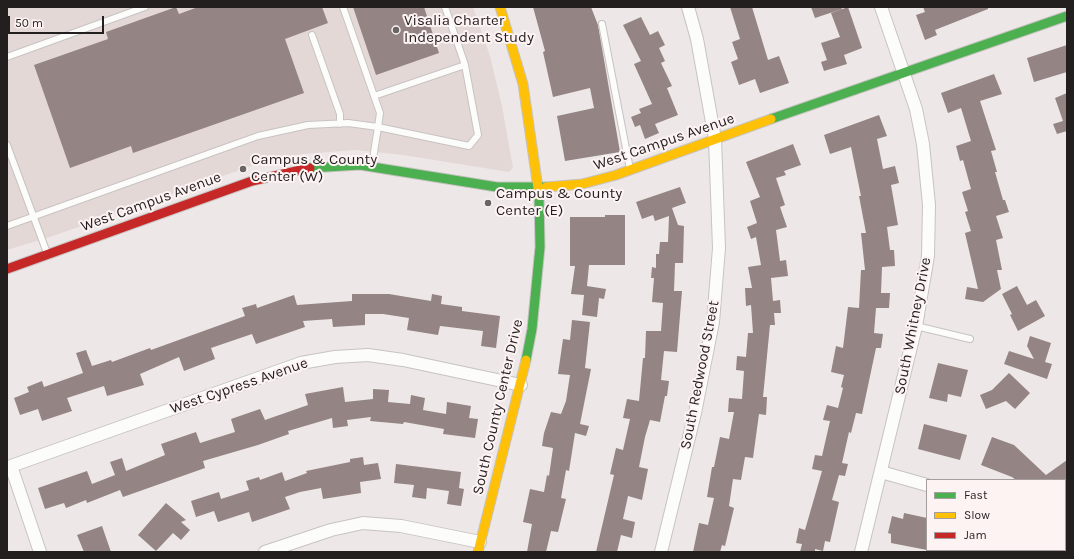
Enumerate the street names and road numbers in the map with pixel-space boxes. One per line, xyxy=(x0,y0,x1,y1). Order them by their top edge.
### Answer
street label: West Campus Avenue xyxy=(591,109,737,175)
street label: West Campus Avenue xyxy=(78,168,224,236)
street label: South Whitney Drive xyxy=(891,256,935,396)
street label: South Redwood Street xyxy=(677,299,723,451)
street label: South County Center Drive xyxy=(469,317,527,497)
street label: West Cypress Avenue xyxy=(168,354,310,418)

